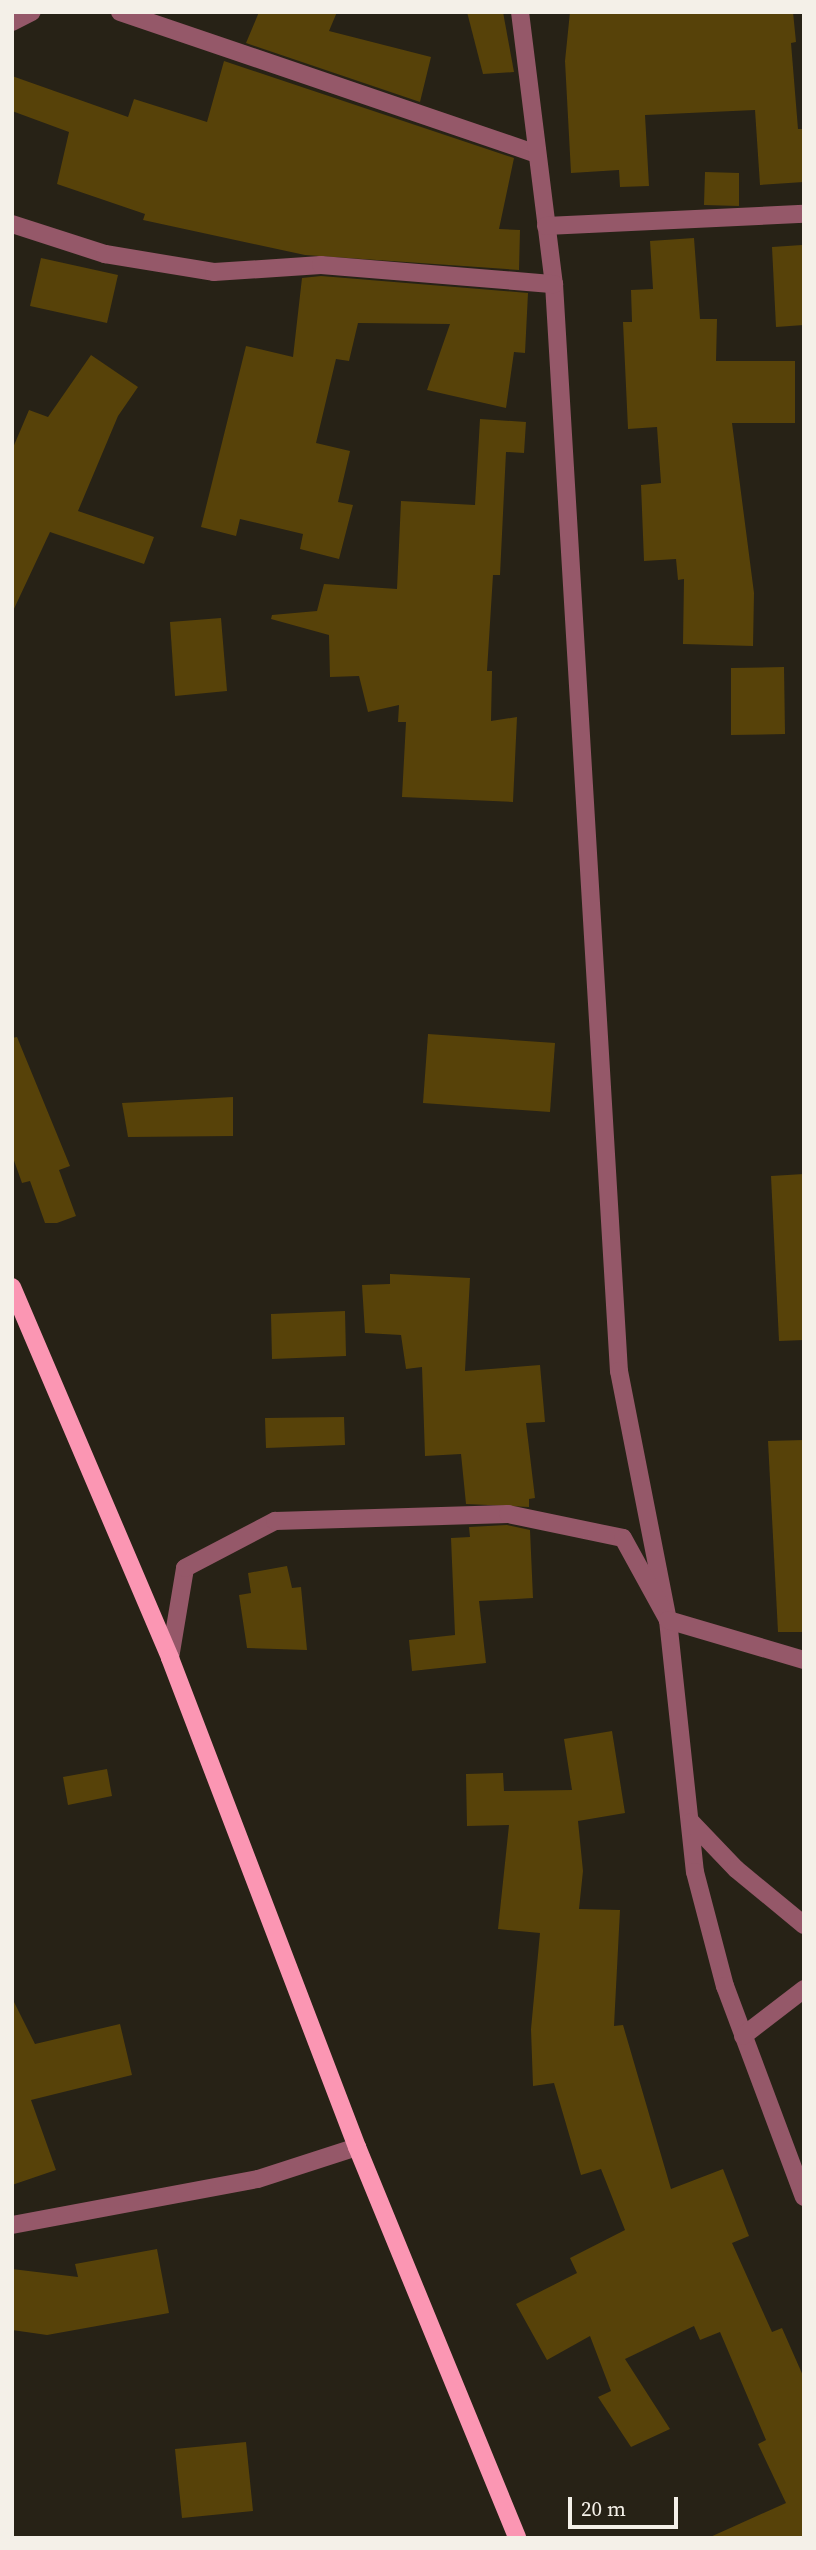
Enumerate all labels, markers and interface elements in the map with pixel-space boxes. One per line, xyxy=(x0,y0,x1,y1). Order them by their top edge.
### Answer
scale bar xyxy=(571,2484,681,2528)
text: 20 m xyxy=(581,2494,626,2523)

